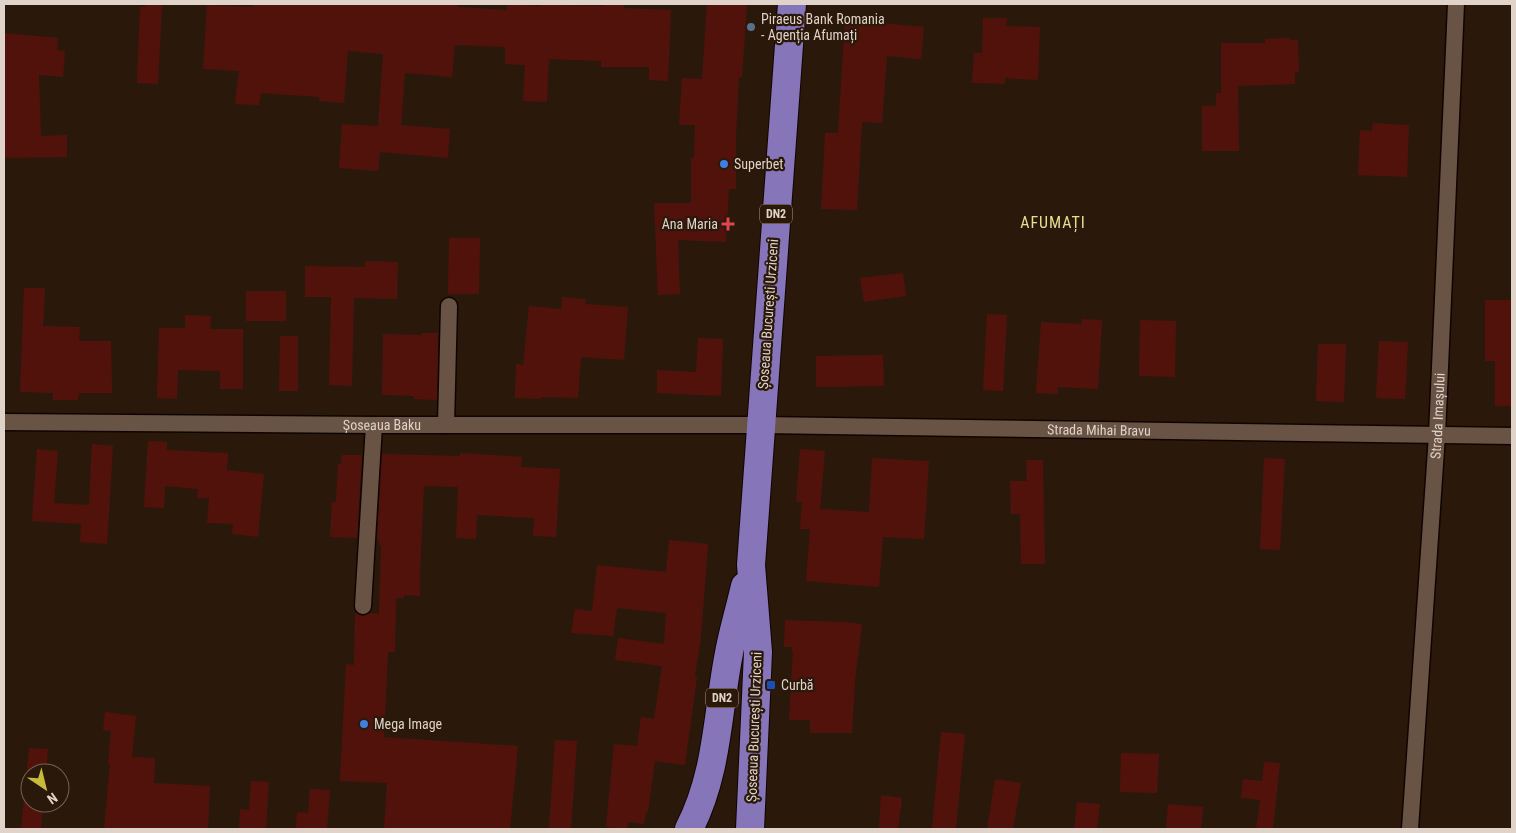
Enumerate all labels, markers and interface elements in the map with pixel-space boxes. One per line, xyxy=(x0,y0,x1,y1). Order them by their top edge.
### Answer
place label: Piraeus Bank Romania - Agenția Afumați xyxy=(761,11,885,44)
marker: Piraeus Bank Romania - Agenția Afumați xyxy=(745,21,757,33)
place label: Superbet xyxy=(734,156,783,172)
marker: Superbet xyxy=(718,158,730,170)
road number: DN2 xyxy=(760,204,792,223)
district label: AFUMAȚI xyxy=(1020,213,1086,233)
place label: Ana Maria xyxy=(662,216,718,232)
marker: Ana Maria xyxy=(722,218,734,230)
street label: Șoseaua București Urziceni xyxy=(755,238,782,390)
street label: Strada Imașului xyxy=(1427,373,1448,460)
street label: Șoseaua Baku xyxy=(343,417,421,434)
street label: Strada Mihai Bravu xyxy=(1047,421,1151,439)
street label: Șoseaua București Urziceni xyxy=(743,652,766,802)
place label: Curbă xyxy=(781,677,814,693)
marker: Curbă xyxy=(765,679,777,691)
road number: DN2 xyxy=(706,688,738,708)
place label: Mega Image xyxy=(374,716,443,732)
marker: Mega Image xyxy=(358,718,370,730)
north arrow xyxy=(20,763,70,813)
text: N xyxy=(44,790,61,808)

